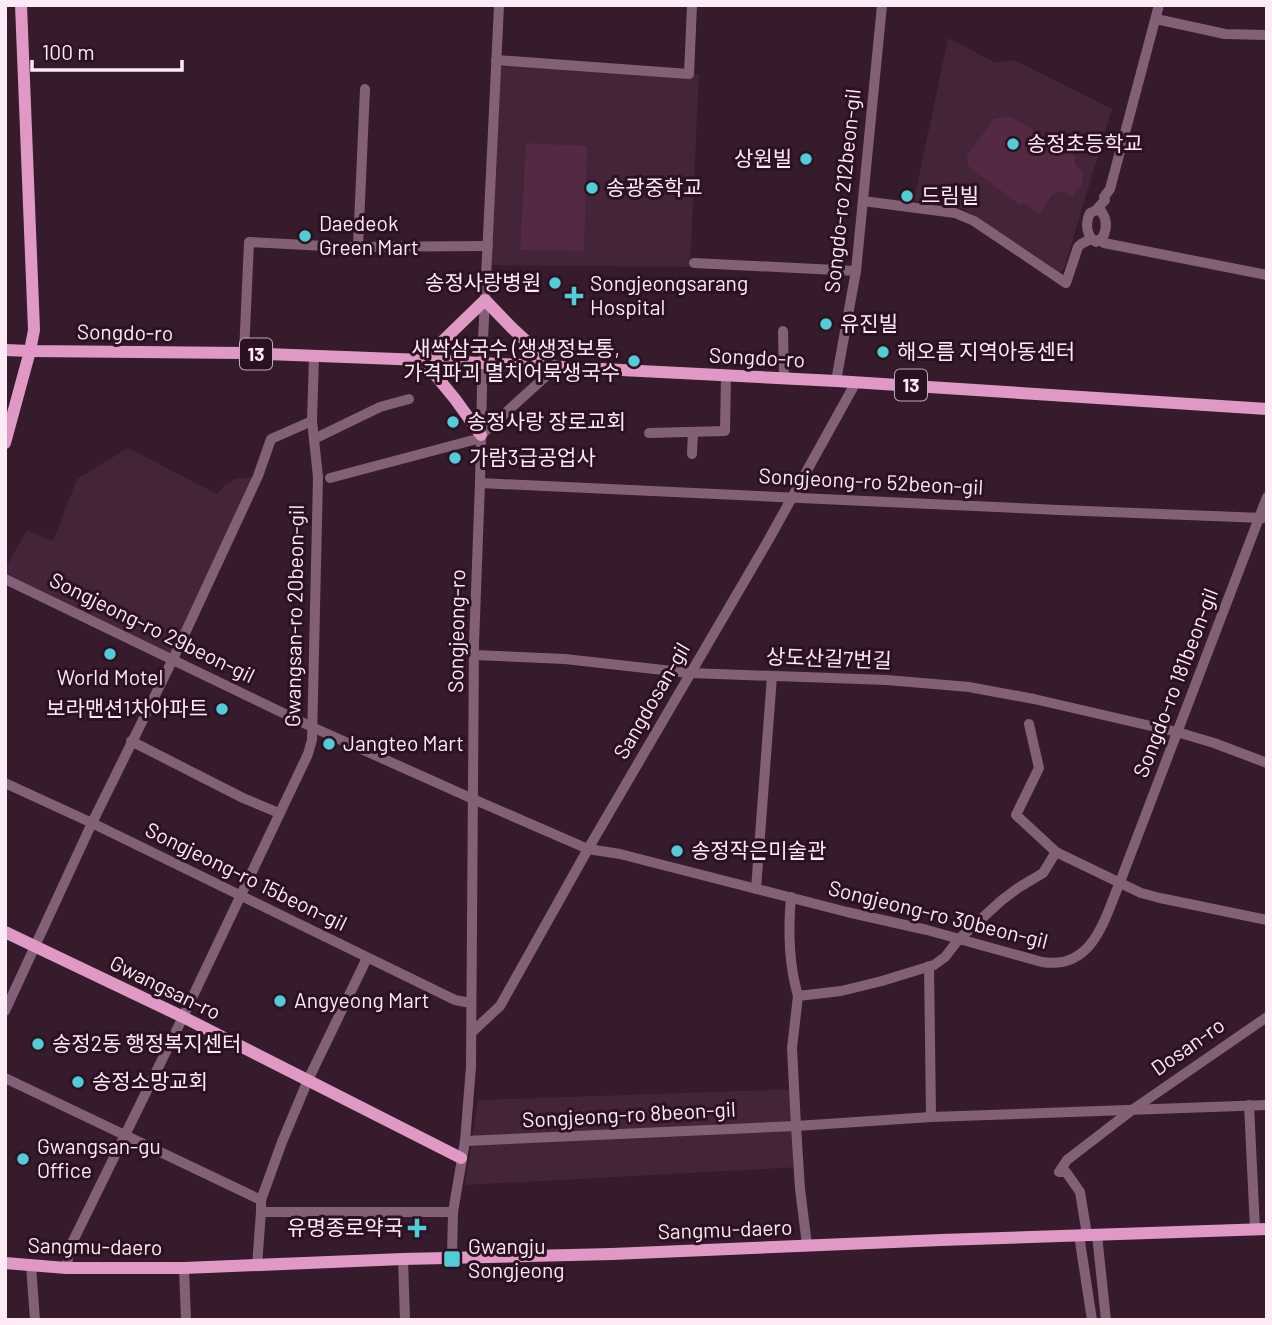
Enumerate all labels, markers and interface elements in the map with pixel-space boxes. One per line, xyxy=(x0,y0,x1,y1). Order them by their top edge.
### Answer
scale bar xyxy=(32,28,182,72)
text: 100 m xyxy=(42,39,95,64)
street label: Songdo-ro 212beon-gil xyxy=(818,88,865,294)
place label: 송정초등학교 xyxy=(1027,130,1143,155)
marker: 송정초등학교 xyxy=(1005,136,1021,152)
place label: 상원빌 xyxy=(734,145,792,170)
marker: 상원빌 xyxy=(798,151,814,167)
place label: 송광중학교 xyxy=(606,174,703,199)
marker: 송광중학교 xyxy=(584,180,600,196)
place label: 드림빌 xyxy=(921,182,979,207)
marker: 드림빌 xyxy=(899,188,915,204)
place label: Daedeok Green Mart xyxy=(319,210,419,259)
marker: Daedeok Green Mart xyxy=(297,228,313,244)
place label: 송정사랑병원 xyxy=(425,269,541,294)
place label: Songjeongsarang Hospital xyxy=(590,270,748,319)
marker: 송정사랑병원 xyxy=(547,275,563,291)
marker: Songjeongsarang Hospital xyxy=(564,286,584,306)
place label: 유진빌 xyxy=(840,310,898,335)
marker: 유진빌 xyxy=(818,316,834,332)
street label: Songdo-ro xyxy=(77,318,173,345)
place label: 새싹삼국수 (생생정보통, 가격파괴 멸치어묵생국수 xyxy=(403,335,620,384)
road number: 13 xyxy=(240,338,272,370)
place label: 해오름 지역아동센터 xyxy=(897,338,1075,363)
street label: Songdo-ro xyxy=(708,341,806,372)
marker: 해오름 지역아동센터 xyxy=(875,344,891,360)
marker: 새싹삼국수 (생생정보통, 가격파괴 멸치어묵생국수 xyxy=(626,353,642,369)
road number: 13 xyxy=(895,370,927,400)
place label: 송정사랑 장로교회 xyxy=(467,408,626,433)
marker: 송정사랑 장로교회 xyxy=(445,414,461,430)
place label: 가람3급공업사 xyxy=(469,444,596,469)
marker: 가람3급공업사 xyxy=(447,450,463,466)
street label: Songjeong-ro 52beon-gil xyxy=(758,462,984,499)
street label: Gwangsan-ro 20beon-gil xyxy=(279,505,308,727)
street label: Songjeong-ro 29beon-gil xyxy=(46,566,259,687)
street label: Songjeong-ro xyxy=(442,569,469,693)
street label: Songdo-ro 181beon-gil xyxy=(1127,584,1222,781)
street label: Sangdosan-gil xyxy=(607,638,694,763)
street label: 상도산길7번길 xyxy=(766,643,892,672)
marker: World Motel xyxy=(102,646,118,662)
place label: World Motel xyxy=(57,664,163,689)
place label: 보라맨션1차아파트 xyxy=(46,695,208,720)
marker: 보라맨션1차아파트 xyxy=(214,701,230,717)
place label: Jangteo Mart xyxy=(343,730,464,755)
marker: Jangteo Mart xyxy=(321,736,337,752)
street label: Songjeong-ro 15beon-gil xyxy=(142,816,351,935)
place label: 송정작은미술관 xyxy=(691,837,826,862)
marker: 송정작은미술관 xyxy=(669,843,685,859)
street label: Songjeong-ro 30beon-gil xyxy=(826,874,1051,953)
street label: Gwangsan-ro xyxy=(106,949,225,1024)
place label: Angyeong Mart xyxy=(294,987,429,1012)
marker: Angyeong Mart xyxy=(272,993,288,1009)
street label: Dosan-ro xyxy=(1146,1012,1229,1080)
place label: 송정2동 행정복지센터 xyxy=(52,1030,241,1055)
marker: 송정2동 행정복지센터 xyxy=(30,1036,46,1052)
place label: 송정소망교회 xyxy=(92,1068,208,1093)
marker: 송정소망교회 xyxy=(70,1074,86,1090)
street label: Songjeong-ro 8beon-gil xyxy=(521,1095,736,1132)
place label: Gwangsan-gu Office xyxy=(37,1133,161,1182)
marker: Gwangsan-gu Office xyxy=(15,1151,31,1167)
place label: 유명종로약국 xyxy=(287,1214,403,1239)
street label: Sangmu-daero xyxy=(657,1214,793,1243)
marker: 유명종로약국 xyxy=(409,1220,425,1236)
street label: Sangmu-daero xyxy=(27,1232,163,1259)
place label: Gwangju Songjeong xyxy=(468,1233,565,1282)
marker: Gwangju Songjeong xyxy=(442,1249,462,1269)

